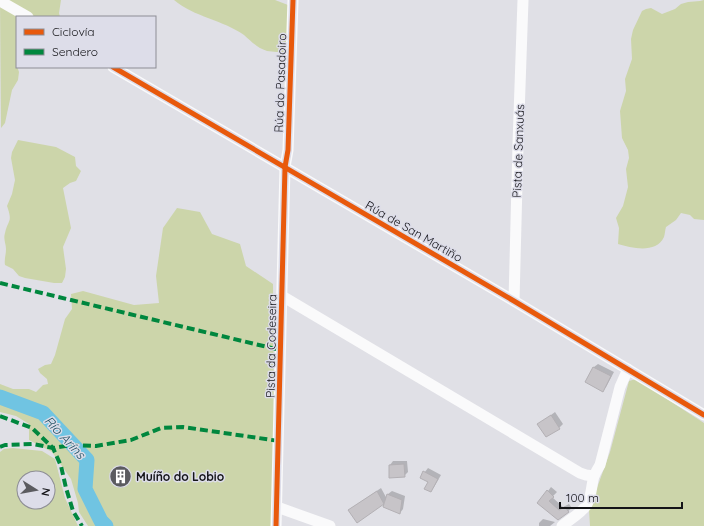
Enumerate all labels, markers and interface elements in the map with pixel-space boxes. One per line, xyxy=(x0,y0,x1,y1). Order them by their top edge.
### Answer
legend xyxy=(16,16,156,68)
text: Ciclovía xyxy=(52,24,95,39)
street label: Rúa do Pasadoiro xyxy=(271,33,289,133)
text: Sendero xyxy=(52,44,98,59)
street label: Pista de Sanxuás xyxy=(509,104,527,198)
street label: Rúa de San Martiño xyxy=(363,197,465,265)
street label: Pista da Codeseira xyxy=(263,294,279,398)
water label: Río Aríns xyxy=(41,412,89,462)
building icon: Muíño do Lobio xyxy=(107,463,133,489)
place label: Muíño do Lobio xyxy=(136,469,225,484)
north arrow xyxy=(16,470,56,510)
scale bar xyxy=(560,484,682,510)
text: N xyxy=(38,487,53,497)
text: 100 m xyxy=(566,490,599,505)

